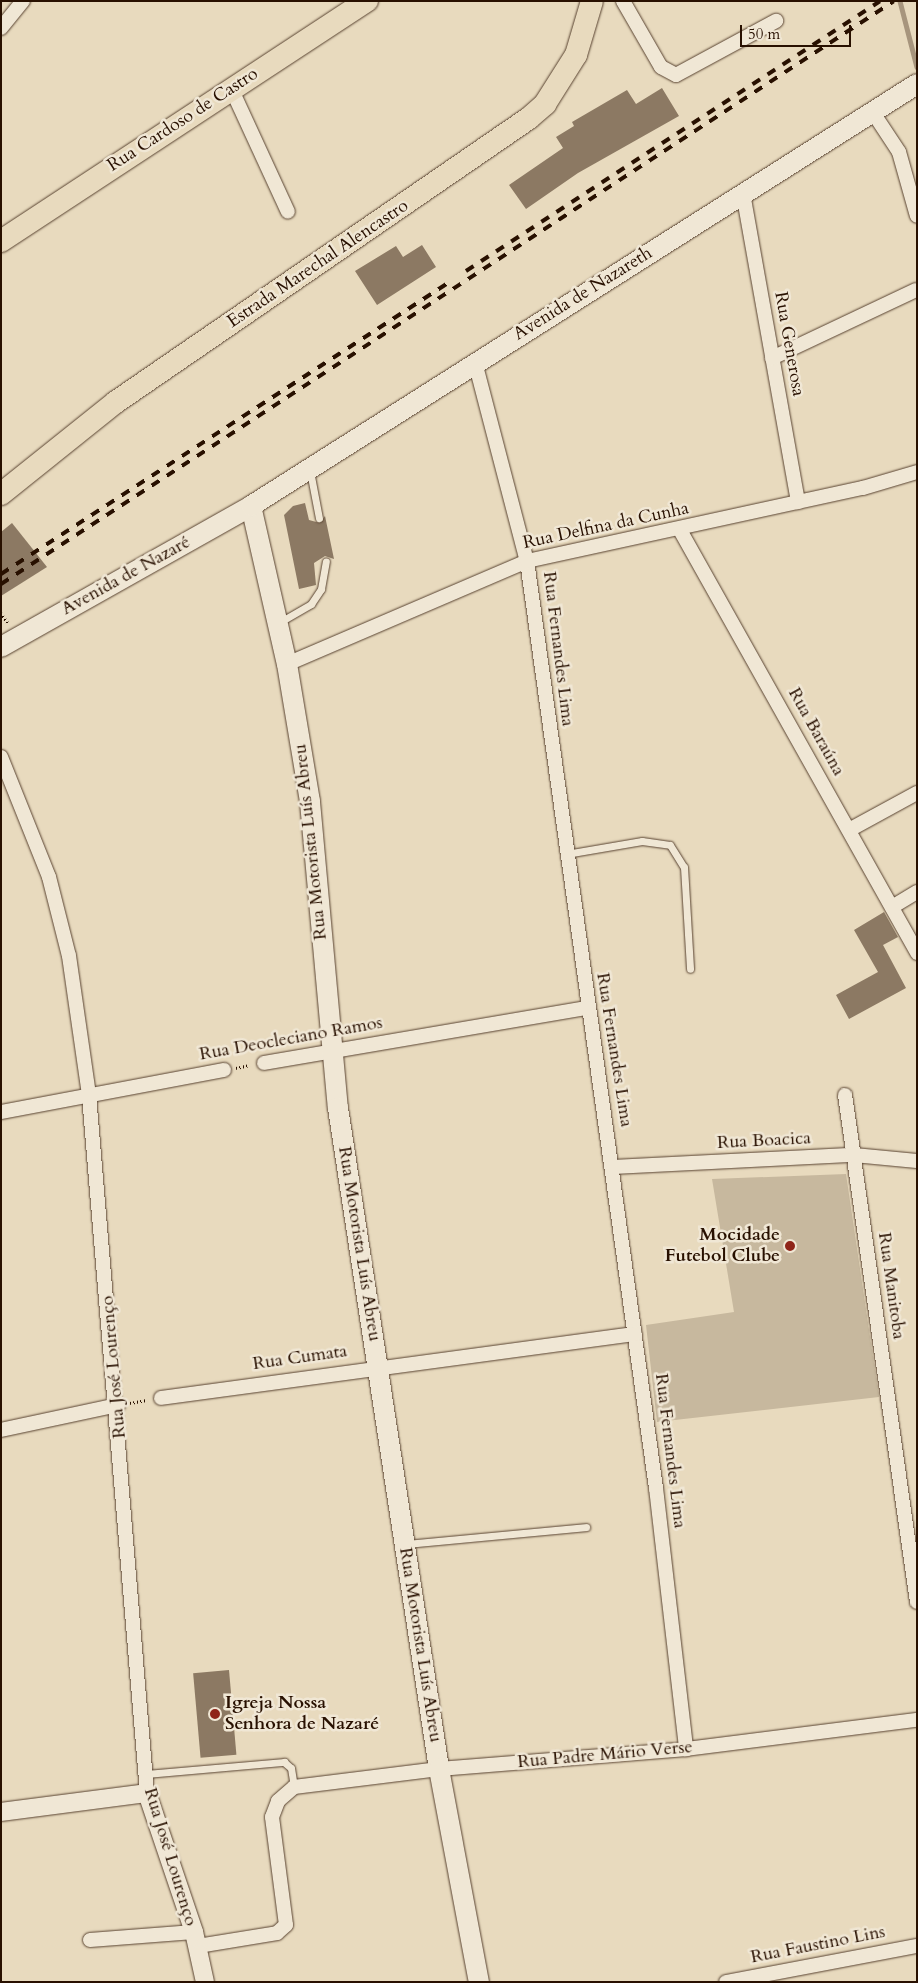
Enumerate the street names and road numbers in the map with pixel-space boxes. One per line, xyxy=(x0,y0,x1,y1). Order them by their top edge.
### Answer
street label: Rua Cardoso de Castro xyxy=(104,63,262,177)
street label: Estrada Marechal Alencastro xyxy=(223,195,413,333)
street label: Avenida de Nazareth xyxy=(510,243,656,345)
street label: Rua Generosa xyxy=(769,290,809,398)
street label: Rua Delfina da Cunha xyxy=(521,498,691,554)
street label: Avenida de Nazaré xyxy=(58,532,194,620)
street label: Rua Fernandes Lima xyxy=(538,570,578,728)
street label: Rua Baraúna xyxy=(783,684,849,780)
street label: Rua Motorista Luís Abreu xyxy=(290,743,332,941)
street label: Rua Fernandes Lima xyxy=(591,971,637,1129)
street label: Rua Deocleciano Ramos xyxy=(198,1012,384,1066)
street label: Rua Boacica xyxy=(717,1128,811,1154)
street label: Rua Motorista Luís Abreu xyxy=(333,1145,385,1343)
street label: Rua Manitoba xyxy=(873,1231,909,1341)
street label: Rua José Lourenço xyxy=(97,1295,131,1439)
street label: Rua Cumata xyxy=(251,1341,349,1375)
street label: Rua Fernandes Lima xyxy=(650,1372,690,1530)
street label: Rua Motorista Luís Abreu xyxy=(394,1546,446,1744)
street label: Rua Padre Mário Verse xyxy=(517,1737,693,1773)
street label: Rua José Lourenço xyxy=(139,1785,201,1929)
street label: Rua Faustino Lins xyxy=(749,1921,887,1969)

